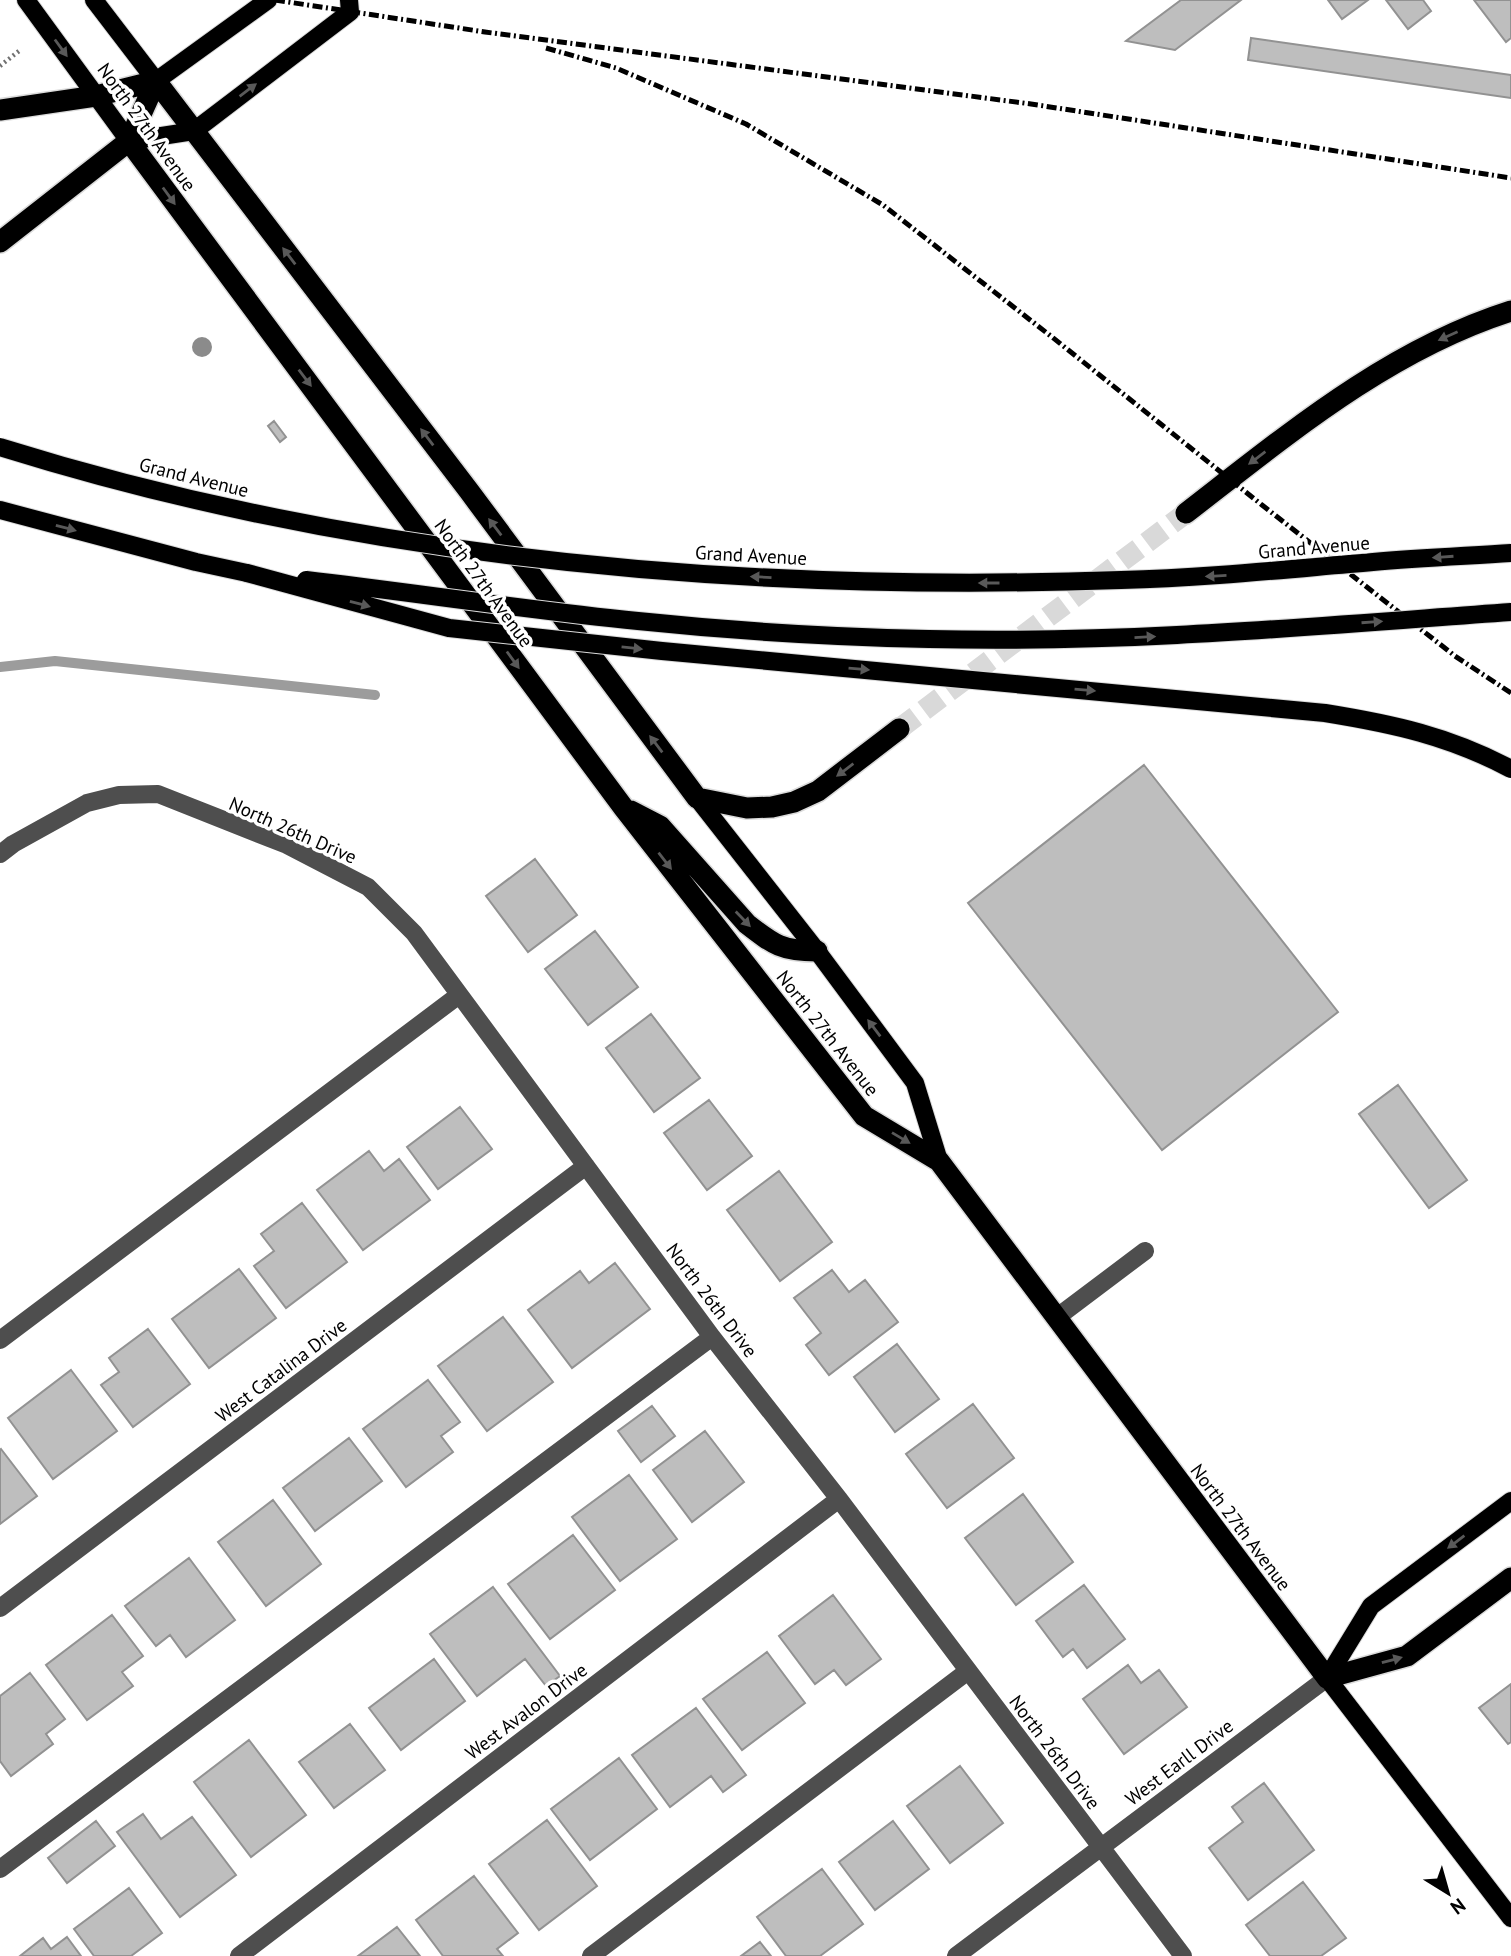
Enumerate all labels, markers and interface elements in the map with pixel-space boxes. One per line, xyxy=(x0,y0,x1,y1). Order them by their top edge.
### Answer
one-way arrow xyxy=(53,39,67,57)
street label: North 27th Avenue xyxy=(92,58,202,196)
one-way arrow xyxy=(239,83,257,97)
one-way arrow xyxy=(162,187,176,205)
one-way arrow xyxy=(283,247,297,265)
one-way arrow xyxy=(1437,331,1458,342)
one-way arrow xyxy=(297,369,312,387)
one-way arrow xyxy=(421,428,435,446)
one-way arrow xyxy=(1248,451,1266,466)
street label: Grand Avenue xyxy=(137,452,251,502)
street label: North 27th Avenue xyxy=(429,514,539,652)
one-way arrow xyxy=(489,518,503,536)
one-way arrow xyxy=(55,523,77,534)
street label: Grand Avenue xyxy=(1257,530,1371,564)
street label: Grand Avenue xyxy=(694,540,808,570)
one-way arrow xyxy=(1432,552,1454,563)
one-way arrow xyxy=(1205,570,1227,581)
one-way arrow xyxy=(750,571,772,582)
one-way arrow xyxy=(978,577,1000,589)
one-way arrow xyxy=(350,599,371,609)
one-way arrow xyxy=(1361,616,1383,627)
one-way arrow xyxy=(1134,631,1156,642)
one-way arrow xyxy=(622,642,644,653)
one-way arrow xyxy=(506,651,520,669)
one-way arrow xyxy=(848,664,870,675)
one-way arrow xyxy=(1075,685,1097,696)
one-way arrow xyxy=(649,735,664,753)
one-way arrow xyxy=(836,763,854,778)
street label: North 26th Drive xyxy=(225,791,361,869)
one-way arrow xyxy=(657,852,671,870)
one-way arrow xyxy=(734,910,751,927)
street label: North 27th Avenue xyxy=(772,965,884,1101)
one-way arrow xyxy=(867,1019,881,1037)
one-way arrow xyxy=(892,1132,911,1145)
street label: North 26th Drive xyxy=(661,1238,763,1362)
street label: West Catalina Drive xyxy=(211,1313,351,1427)
street label: North 27th Avenue xyxy=(1185,1459,1297,1595)
one-way arrow xyxy=(1448,1534,1466,1549)
one-way arrow xyxy=(1382,1654,1404,1665)
street label: West Avalon Drive xyxy=(460,1657,592,1765)
street label: North 26th Drive xyxy=(1004,1690,1106,1814)
street label: West Earll Drive xyxy=(1120,1714,1238,1810)
north arrow xyxy=(1413,1858,1483,1928)
text: N xyxy=(1446,1893,1470,1920)

